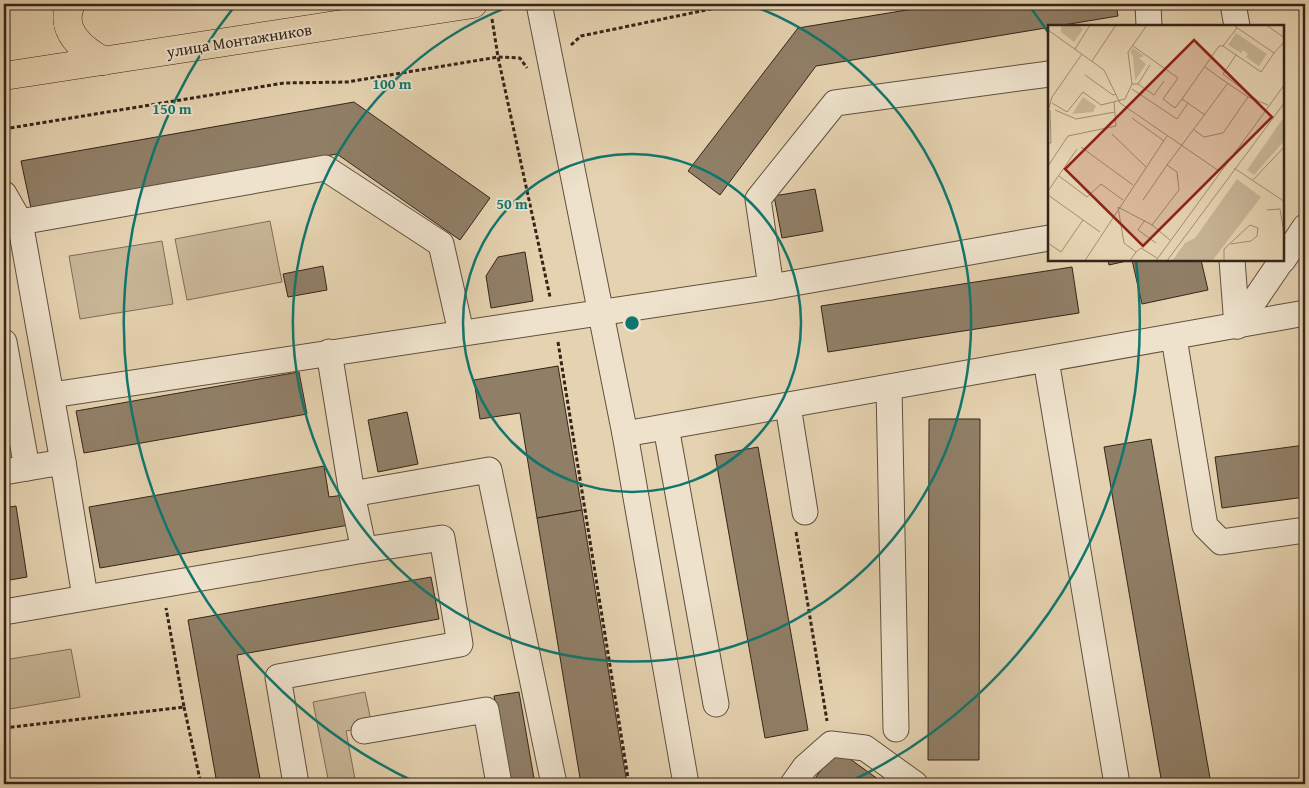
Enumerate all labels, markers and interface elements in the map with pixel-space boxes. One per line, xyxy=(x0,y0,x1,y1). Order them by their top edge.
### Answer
street label: улица Монтажников xyxy=(164,17,314,64)
inset map xyxy=(1048,25,1284,261)
text: 100 m xyxy=(372,73,412,94)
text: 150 m xyxy=(152,98,192,119)
text: 50 m xyxy=(496,193,528,214)
centre of rings xyxy=(623,314,641,332)

